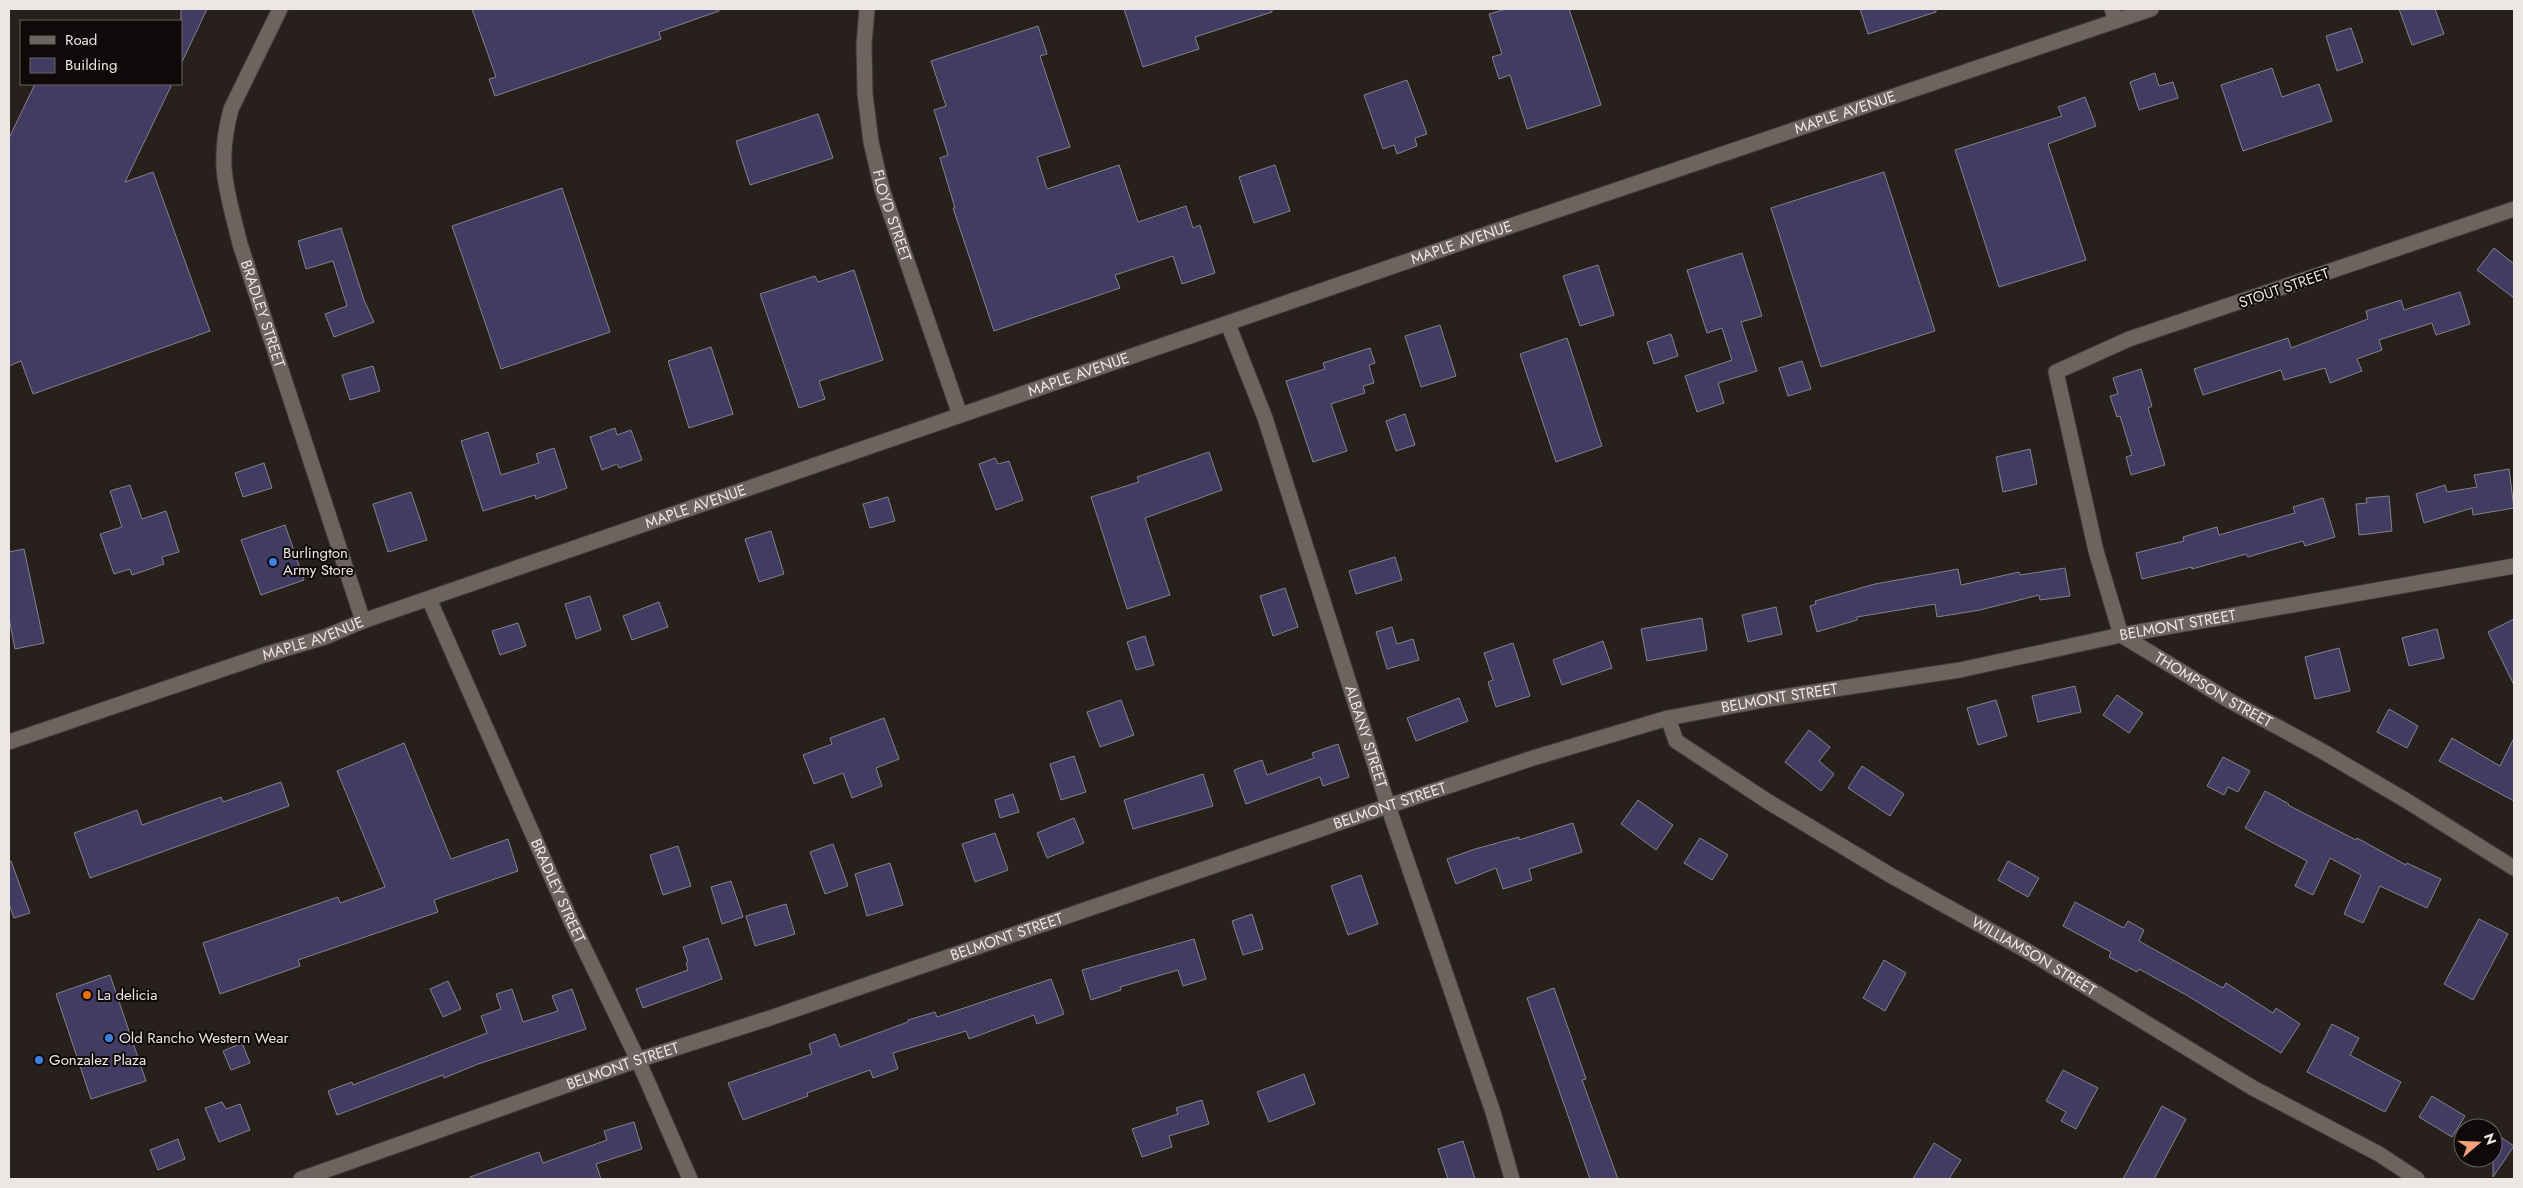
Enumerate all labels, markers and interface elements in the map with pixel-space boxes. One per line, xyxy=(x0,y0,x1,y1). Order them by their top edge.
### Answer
legend xyxy=(20,20,182,85)
text: Road xyxy=(65,29,97,51)
text: Building xyxy=(65,54,117,76)
street label: MAPLE AVENUE xyxy=(1791,85,1899,140)
street label: FLOYD STREET xyxy=(867,167,917,264)
street label: MAPLE AVENUE xyxy=(1408,215,1515,270)
street label: BRADLEY STREET xyxy=(235,257,291,370)
street label: STOUT STREET xyxy=(2236,262,2332,314)
street label: MAPLE AVENUE xyxy=(1025,347,1132,402)
street label: MAPLE AVENUE xyxy=(642,479,749,534)
place label: Burlington Army Store xyxy=(283,542,354,581)
marker: Burlington Army Store xyxy=(267,556,279,568)
street label: BELMONT STREET xyxy=(2118,604,2237,646)
street label: MAPLE AVENUE xyxy=(260,611,367,666)
street label: THOMPSON STREET xyxy=(2150,647,2276,733)
street label: BELMONT STREET xyxy=(1719,678,1839,719)
street label: ALBANY STREET xyxy=(1339,682,1393,790)
street label: BELMONT STREET xyxy=(1330,777,1449,835)
street label: BRADLEY STREET xyxy=(525,835,591,947)
street label: BELMONT STREET xyxy=(947,907,1066,966)
street label: WILLIAMSON STREET xyxy=(1967,911,2100,1001)
place label: La delicia xyxy=(97,984,157,1006)
marker: La delicia xyxy=(81,989,93,1001)
place label: Old Rancho Western Wear xyxy=(119,1027,289,1049)
marker: Old Rancho Western Wear xyxy=(103,1032,115,1044)
street label: BELMONT STREET xyxy=(563,1037,682,1095)
place label: Gonzalez Plaza xyxy=(49,1049,146,1071)
marker: Gonzalez Plaza xyxy=(33,1054,45,1066)
north arrow xyxy=(2453,1118,2503,1168)
text: N xyxy=(2479,1130,2502,1147)

